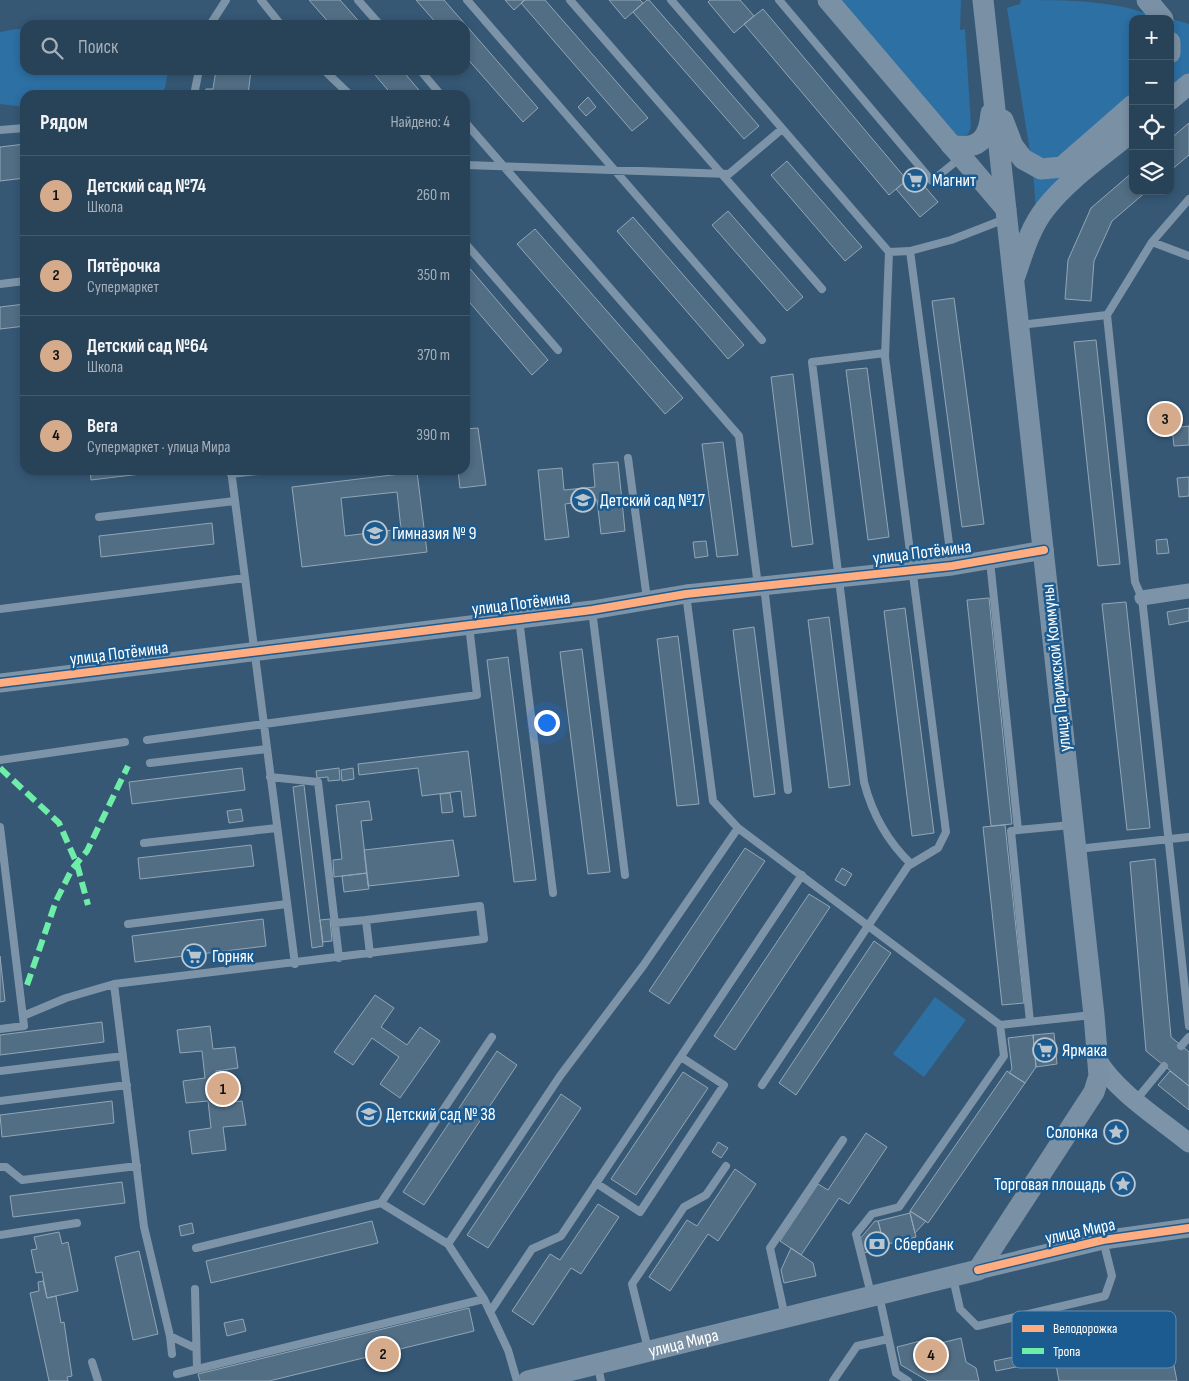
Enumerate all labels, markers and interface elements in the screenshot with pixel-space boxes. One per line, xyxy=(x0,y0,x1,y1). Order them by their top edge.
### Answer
map controls xyxy=(1129,15,1174,195)
button: + xyxy=(1129,15,1174,60)
search box xyxy=(20,20,470,75)
icon: search xyxy=(38,34,66,62)
text: Поиск xyxy=(78,36,118,59)
button: − xyxy=(1129,60,1174,105)
button: locate xyxy=(1129,105,1174,150)
text: Рядом xyxy=(40,110,88,135)
text: Найдено: 4 xyxy=(390,113,450,132)
button: layers xyxy=(1129,150,1174,195)
supermarket icon: Магнит xyxy=(902,167,928,193)
place label: Магнит xyxy=(932,170,976,191)
text: Детский сад №74 xyxy=(87,175,206,198)
text: 1 xyxy=(53,186,59,205)
text: 260 m xyxy=(416,186,450,205)
text: Школа xyxy=(87,198,123,217)
text: Пятёрочка xyxy=(87,255,160,278)
text: 2 xyxy=(52,266,60,285)
text: 350 m xyxy=(417,266,450,285)
text: Супермаркет xyxy=(87,278,159,297)
text: Детский сад №64 xyxy=(87,335,208,358)
text: 3 xyxy=(52,346,60,365)
text: 370 m xyxy=(417,346,450,365)
text: Школа xyxy=(87,358,123,377)
pin: 3 xyxy=(1149,400,1181,438)
text: Вега xyxy=(87,415,118,438)
text: 4 xyxy=(52,426,60,445)
text: 390 m xyxy=(416,426,450,445)
text: Супермаркет · улица Мира xyxy=(87,438,231,457)
school or university icon: Детский сад №17 xyxy=(570,487,596,513)
place label: Детский сад №17 xyxy=(600,490,706,511)
school or university icon: Гимназия № 9 xyxy=(362,520,388,546)
place label: Гимназия № 9 xyxy=(392,523,477,544)
street label: улица Потёмина xyxy=(872,536,973,569)
street label: улица Парижской Коммуны xyxy=(1037,583,1076,753)
street label: улица Потёмина xyxy=(471,587,572,620)
street label: улица Потёмина xyxy=(69,637,170,670)
your location xyxy=(534,710,560,736)
supermarket icon: Горняк xyxy=(181,943,207,969)
place label: Горняк xyxy=(212,946,254,967)
supermarket icon: Ярмака xyxy=(1032,1037,1058,1063)
place label: Ярмака xyxy=(1062,1040,1107,1061)
pin: 1 xyxy=(207,1070,239,1108)
school or university icon: Детский сад № 38 xyxy=(356,1101,382,1127)
place label: Детский сад № 38 xyxy=(386,1104,496,1125)
place icon: Солонка xyxy=(1103,1119,1129,1145)
place label: Солонка xyxy=(1046,1122,1098,1143)
place icon: Торговая площадь xyxy=(1110,1171,1136,1197)
place label: Торговая площадь xyxy=(994,1174,1106,1195)
street label: улица Мира xyxy=(1043,1214,1117,1249)
bank icon: Сбербанк xyxy=(864,1231,890,1257)
place label: Сбербанк xyxy=(894,1234,954,1255)
legend xyxy=(1012,1311,1176,1368)
text: Велодорожка xyxy=(1053,1320,1117,1337)
street label: улица Мира xyxy=(646,1324,721,1362)
pin: 2 xyxy=(367,1335,399,1373)
pin: 4 xyxy=(915,1336,947,1374)
text: Тропа xyxy=(1053,1343,1080,1360)

